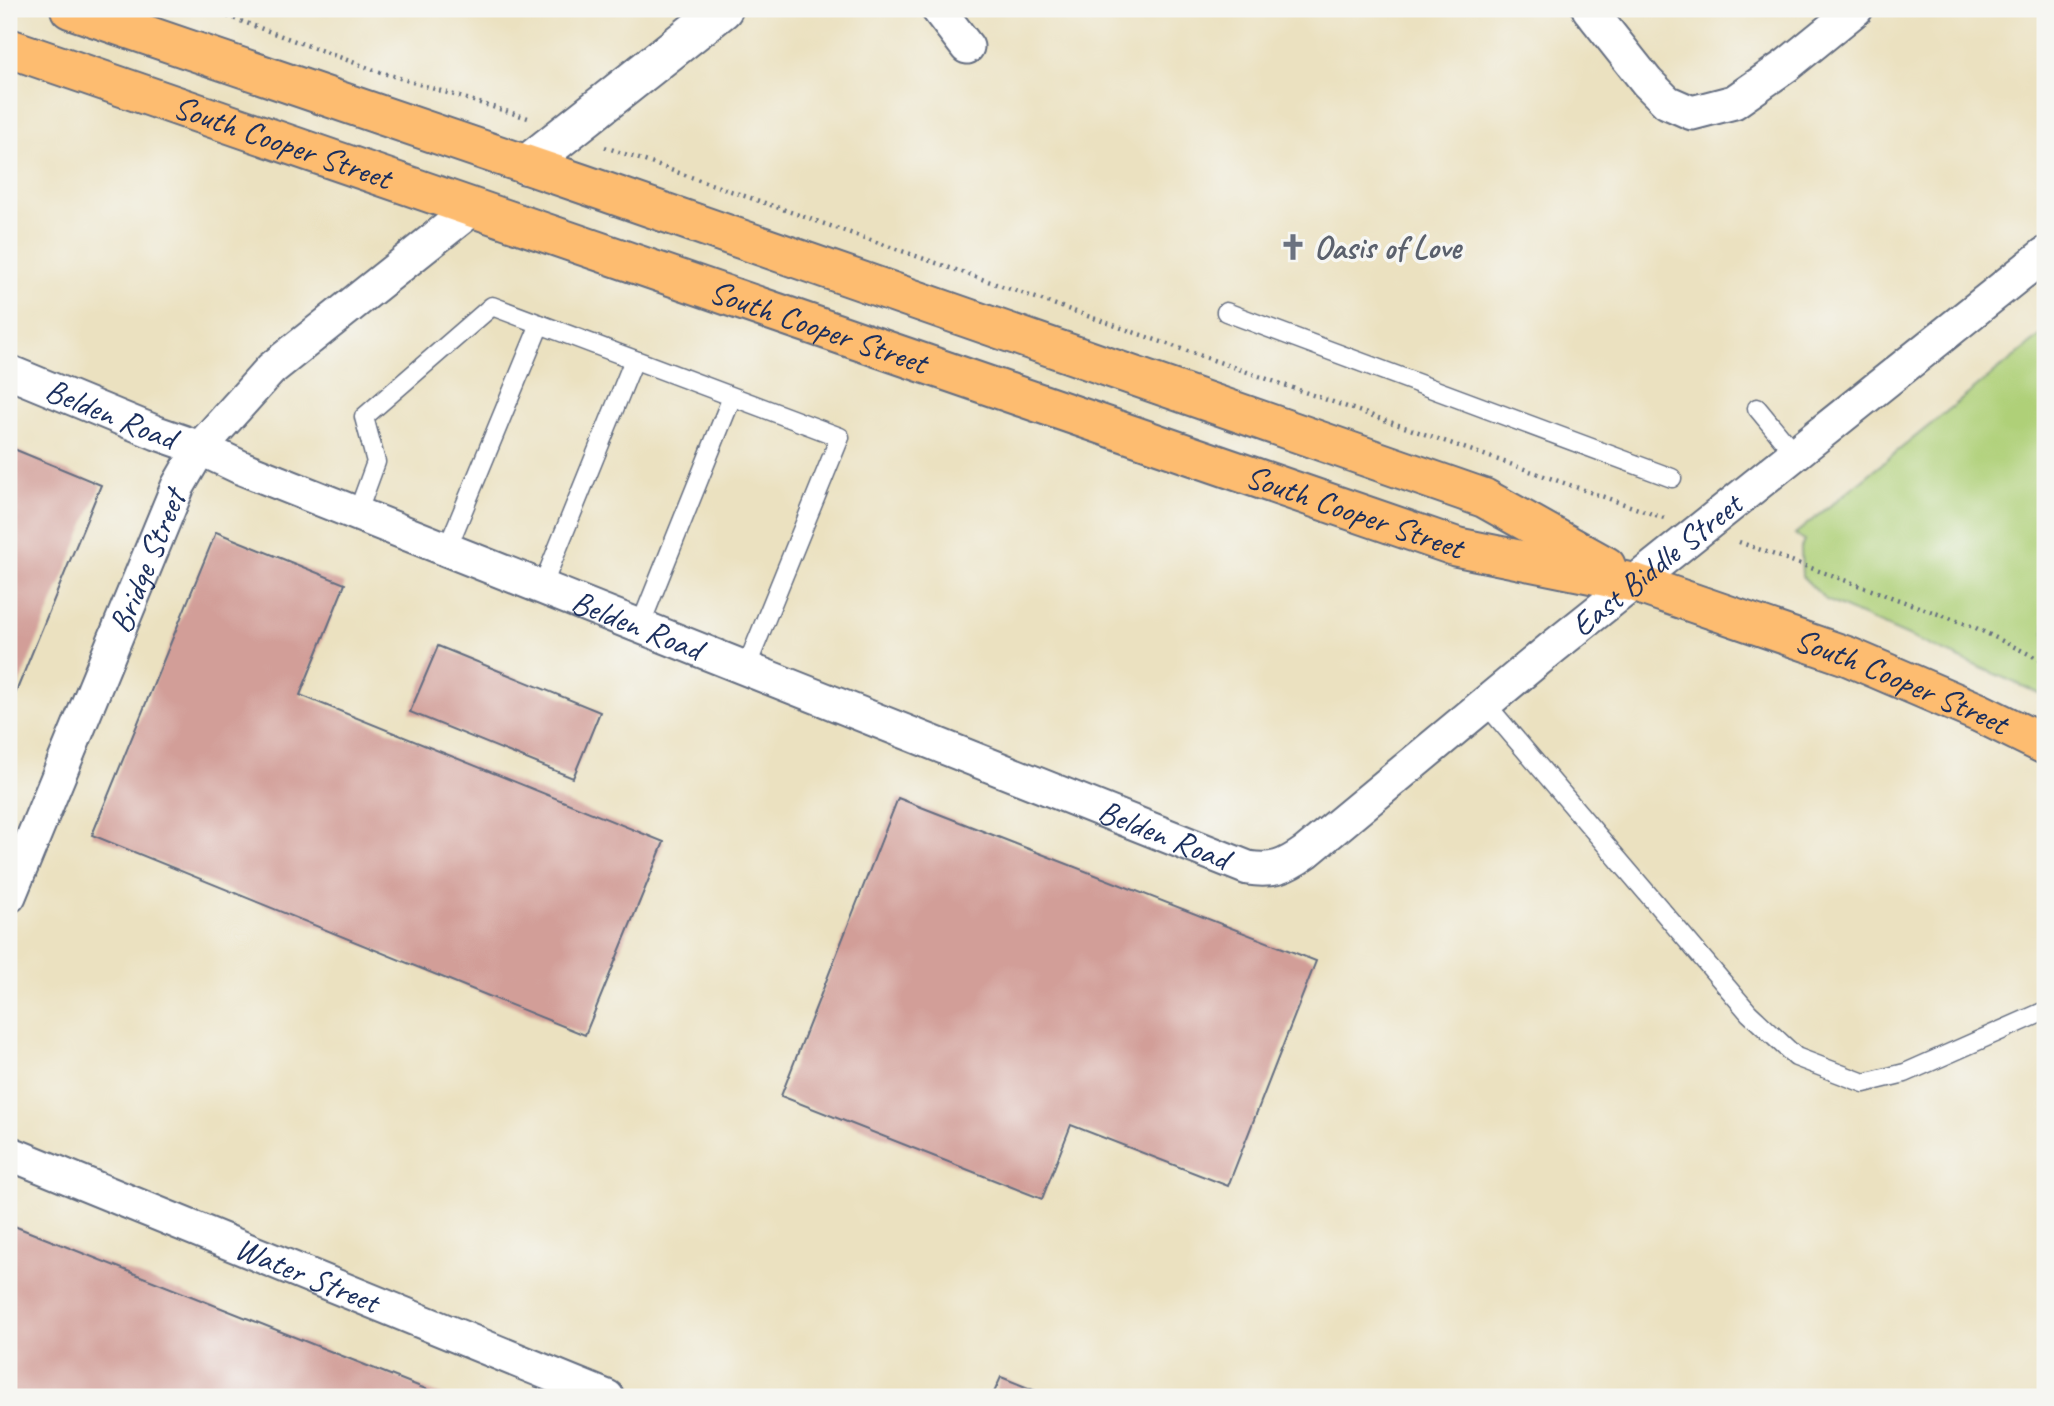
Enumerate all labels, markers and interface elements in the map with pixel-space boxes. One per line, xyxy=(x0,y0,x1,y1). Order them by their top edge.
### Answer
street label: South Cooper Street xyxy=(168,85,399,200)
place label: Oasis of Love xyxy=(1314,226,1464,268)
church icon: Oasis of Love xyxy=(1278,232,1308,262)
street label: South Cooper Street xyxy=(704,270,935,385)
street label: Belden Road xyxy=(39,368,186,461)
street label: South Cooper Street xyxy=(1240,455,1471,569)
street label: Bridge Street xyxy=(99,480,197,639)
street label: East Biddle Street xyxy=(1562,482,1753,646)
street label: Belden Road xyxy=(565,580,713,672)
street label: South Cooper Street xyxy=(1789,619,2018,746)
street label: Belden Road xyxy=(1092,790,1240,881)
street label: Water Street xyxy=(229,1227,388,1324)

